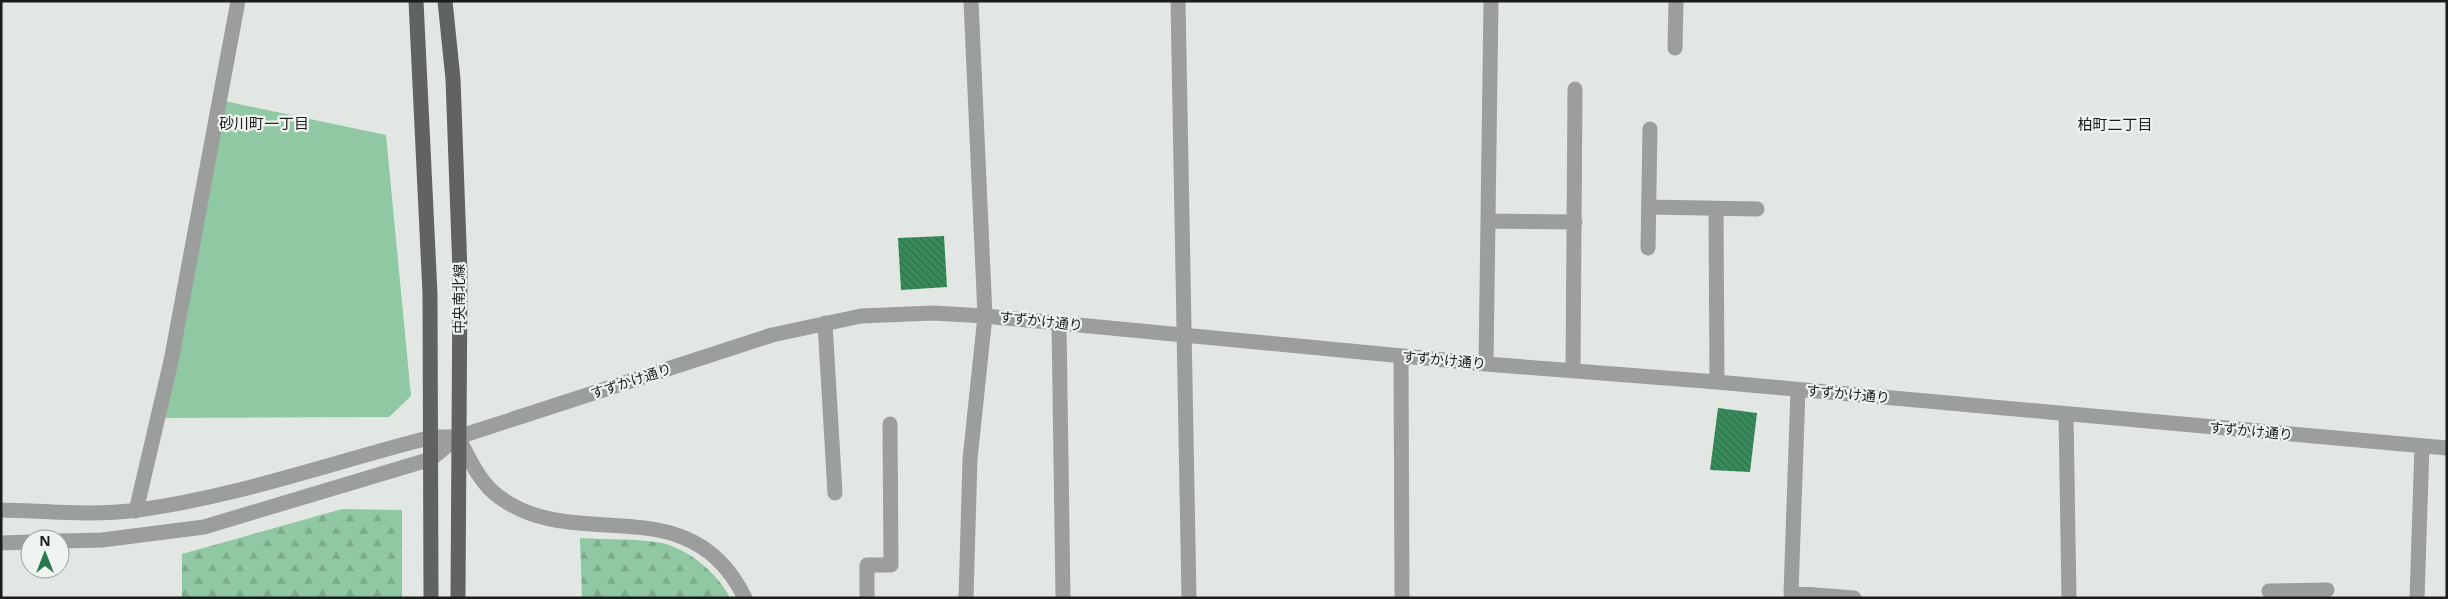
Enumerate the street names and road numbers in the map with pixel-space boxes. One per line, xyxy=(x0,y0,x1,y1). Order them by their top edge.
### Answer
street label: 中央南北線 xyxy=(449,264,468,334)
street label: すずかけ通り xyxy=(998,307,1084,334)
street label: すずかけ通り xyxy=(1401,346,1487,373)
street label: すずかけ通り xyxy=(588,359,674,403)
street label: すずかけ通り xyxy=(1805,380,1891,407)
street label: すずかけ通り xyxy=(2208,417,2294,444)

